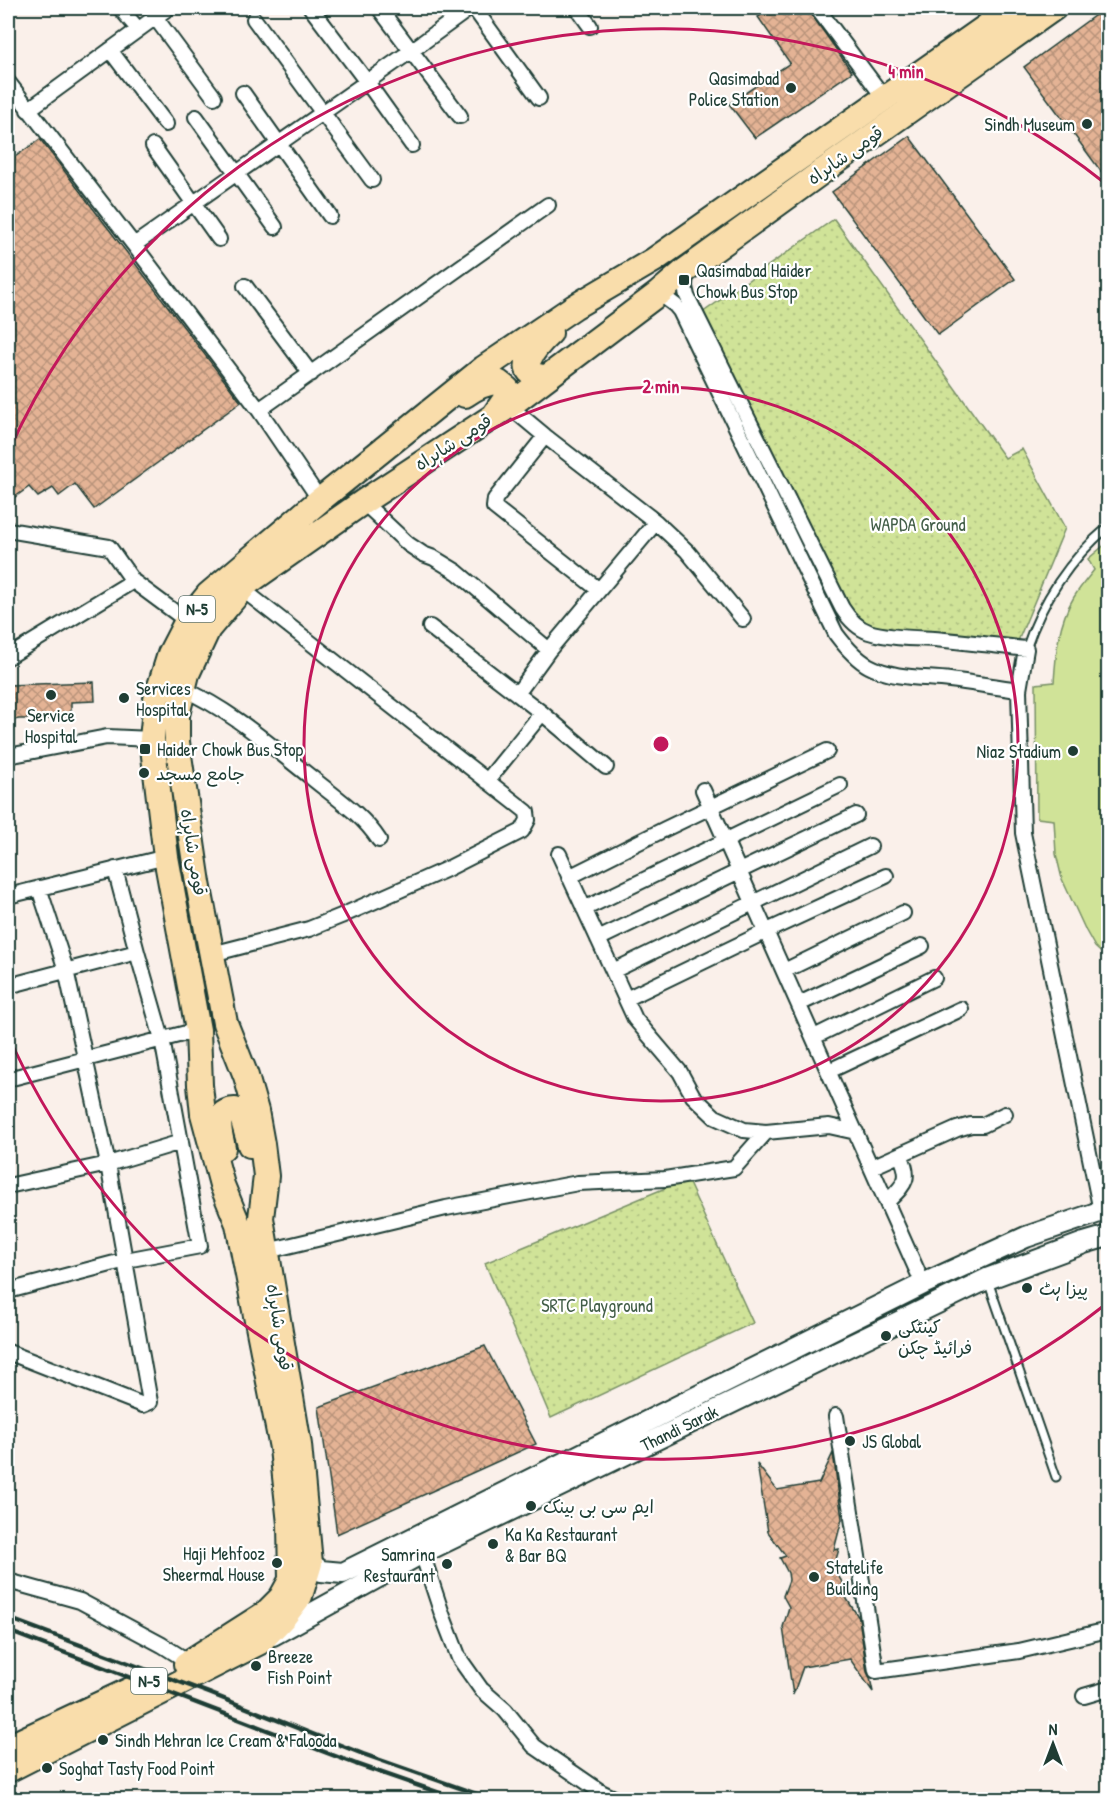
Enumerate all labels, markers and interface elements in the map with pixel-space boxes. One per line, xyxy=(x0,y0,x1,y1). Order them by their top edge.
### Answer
text: 4 min xyxy=(888,59,924,84)
place label: Qasimabad Police Station xyxy=(689,66,779,112)
marker: Qasimabad Police Station xyxy=(784,81,798,95)
place label: Sindh Museum xyxy=(984,112,1075,137)
marker: Sindh Museum xyxy=(1080,117,1094,131)
street label: قومی شاہراہ xyxy=(802,120,889,191)
place label: Qasimabad Haider Chowk Bus Stop xyxy=(696,258,811,304)
marker: Qasimabad Haider Chowk Bus Stop xyxy=(677,273,691,287)
text: 2 min xyxy=(643,374,679,399)
street label: قومی شاہراہ xyxy=(409,408,497,477)
park label: WAPDA Ground xyxy=(870,512,966,537)
road number: N-5 xyxy=(179,596,215,622)
place label: Services Hospital xyxy=(136,676,191,722)
marker: Service Hospital xyxy=(44,688,58,702)
marker: Services Hospital xyxy=(117,691,131,705)
place label: Service Hospital xyxy=(25,703,77,749)
centre of rings xyxy=(651,734,671,754)
place label: Haider Chowk Bus Stop xyxy=(157,737,303,762)
place label: Niaz Stadium xyxy=(976,739,1061,764)
marker: Haider Chowk Bus Stop xyxy=(138,742,152,756)
marker: Niaz Stadium xyxy=(1066,744,1080,758)
place label: جامع مسجد xyxy=(156,761,245,787)
marker: جامع مسجد xyxy=(137,766,151,780)
street label: قومی شاہراہ xyxy=(174,807,213,897)
place label: پیزا ہٹ xyxy=(1039,1276,1088,1301)
marker: پیزا ہٹ xyxy=(1020,1281,1034,1295)
street label: قومی شاہراہ xyxy=(260,1282,299,1372)
park label: SRTC Playground xyxy=(541,1293,653,1318)
place label: کینٹکی فرائیڈ چکن xyxy=(898,1314,972,1360)
marker: کینٹکی فرائیڈ چکن xyxy=(879,1329,893,1343)
street label: Thandi Sarak xyxy=(636,1398,722,1457)
place label: JS Global xyxy=(862,1429,921,1454)
marker: JS Global xyxy=(843,1434,857,1448)
place label: ایم سی بی بینک xyxy=(543,1494,654,1521)
marker: ایم سی بی بینک xyxy=(524,1499,538,1513)
place label: Ka Ka Restaurant & Bar BQ xyxy=(505,1522,618,1568)
marker: Ka Ka Restaurant & Bar BQ xyxy=(486,1537,500,1551)
place label: Haji Mehfooz Sheermal House xyxy=(163,1541,265,1587)
place label: Samrina Restaurant xyxy=(364,1542,436,1588)
place label: Statelife Building xyxy=(826,1555,883,1601)
marker: Haji Mehfooz Sheermal House xyxy=(270,1556,284,1570)
marker: Samrina Restaurant xyxy=(440,1557,454,1571)
marker: Statelife Building xyxy=(807,1570,821,1584)
place label: Breeze Fish Point xyxy=(267,1644,332,1690)
marker: Breeze Fish Point xyxy=(249,1659,263,1673)
road number: N-5 xyxy=(131,1668,167,1694)
north arrow xyxy=(1023,1714,1083,1774)
text: N xyxy=(1049,1718,1058,1740)
place label: Sindh Mehran Ice Cream & Falooda xyxy=(115,1728,337,1753)
marker: Sindh Mehran Ice Cream & Falooda xyxy=(96,1733,110,1747)
place label: Soghat Tasty Food Point xyxy=(59,1756,215,1781)
marker: Soghat Tasty Food Point xyxy=(40,1761,54,1775)

